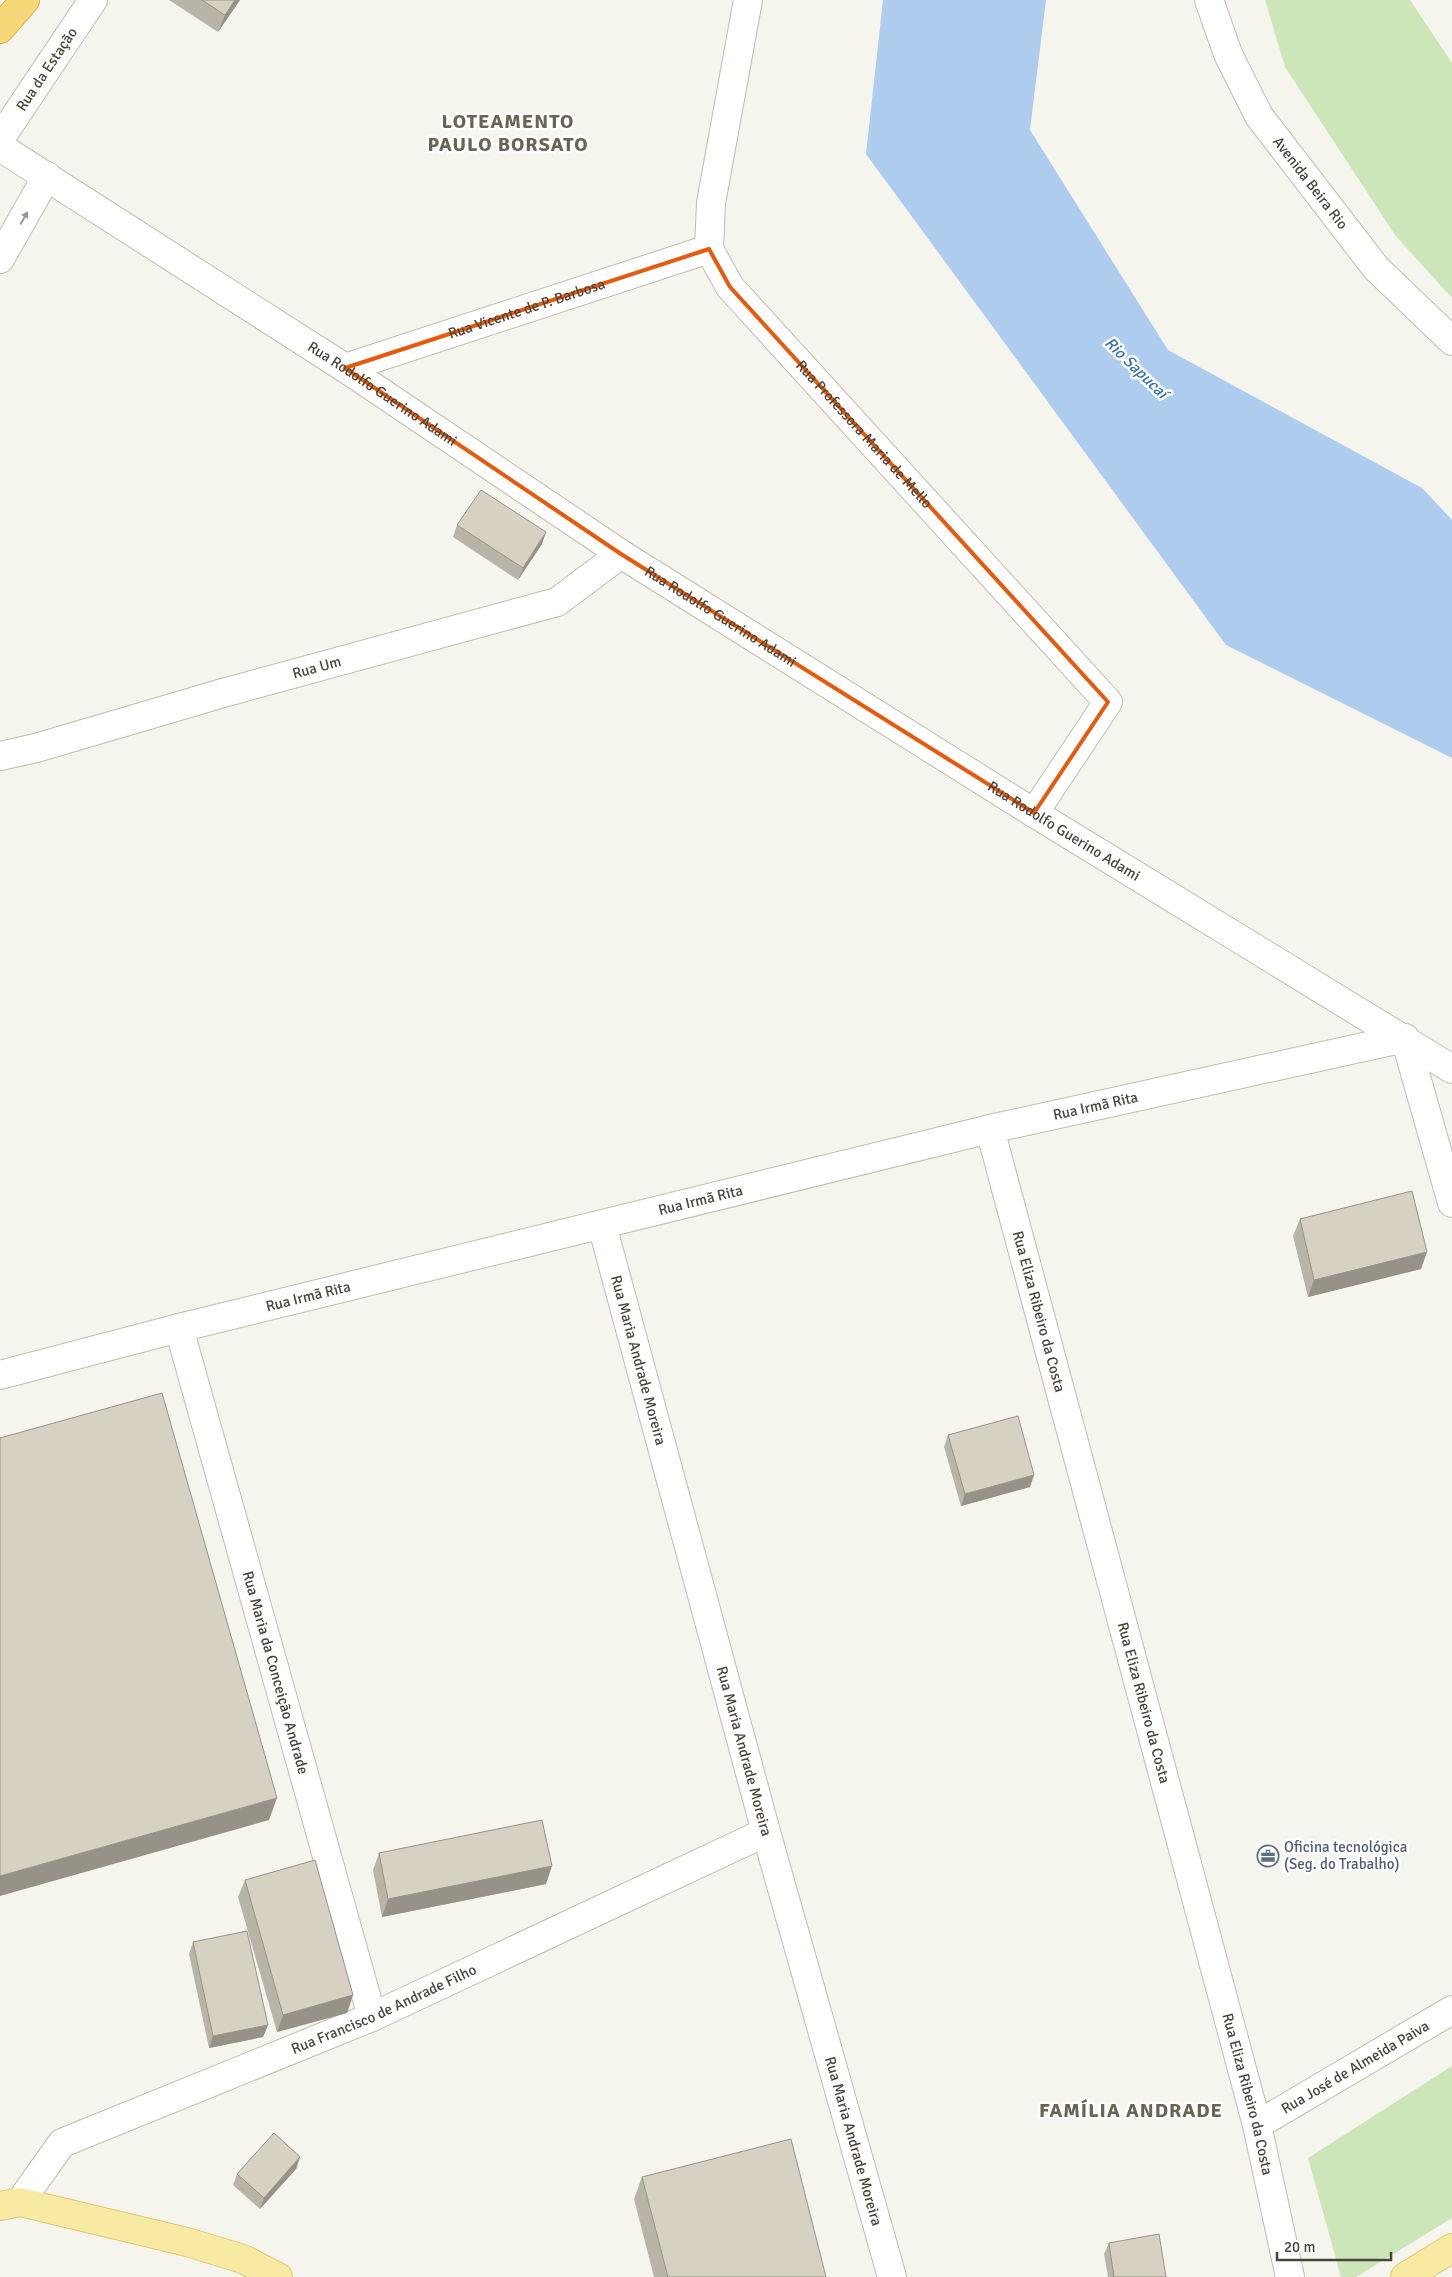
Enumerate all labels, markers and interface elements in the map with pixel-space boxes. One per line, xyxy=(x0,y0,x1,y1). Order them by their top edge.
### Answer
street label: Rua da Estação xyxy=(12,24,81,114)
district label: LOTEAMENTO PAULO BORSATO xyxy=(427,109,589,157)
street label: Avenida Beira Rio xyxy=(1269,133,1352,233)
one-way arrow xyxy=(19,211,28,225)
street label: Rua Vicente de P. Barbosa xyxy=(446,275,607,343)
water label: Rio Sapucaí xyxy=(1100,333,1174,405)
street label: Rua Rodolfo Guerino Adami xyxy=(304,337,460,450)
street label: Rua Professora Maria de Mello xyxy=(792,356,936,512)
street label: Rua Rodolfo Guerino Adami xyxy=(641,562,800,671)
street label: Rua Um xyxy=(290,652,343,683)
street label: Rua Rodolfo Guerino Adami xyxy=(984,777,1143,885)
street label: Rua Irmã Rita xyxy=(1051,1088,1140,1124)
street label: Rua Irmã Rita xyxy=(656,1181,745,1219)
street label: Rua Eliza Ribeiro da Costa xyxy=(1009,1229,1069,1394)
street label: Rua Maria Andrade Moreira xyxy=(607,1273,670,1447)
street label: Rua Irmã Rita xyxy=(264,1277,352,1315)
street label: Rua Maria da Conceição Andrade xyxy=(239,1569,313,1776)
street label: Rua Eliza Ribeiro da Costa xyxy=(1114,1620,1174,1785)
street label: Rua Maria Andrade Moreira xyxy=(713,1664,776,1838)
place label: Oficina tecnológica (Seg. do Trabalho) xyxy=(1284,1838,1407,1873)
office icon: Oficina tecnológica (Seg. do Trabalho) xyxy=(1256,1844,1280,1868)
street label: Rua Francisco de Andrade Filho xyxy=(289,1960,479,2058)
street label: Rua Eliza Ribeiro da Costa xyxy=(1218,2011,1277,2177)
street label: Rua José de Almeida Paiva xyxy=(1278,2017,1432,2118)
street label: Rua Maria Andrade Moreira xyxy=(821,2054,886,2228)
district label: FAMÍLIA ANDRADE xyxy=(1039,2098,1223,2123)
scale bar xyxy=(1277,2230,1391,2262)
text: 20 m xyxy=(1284,2238,1315,2256)

